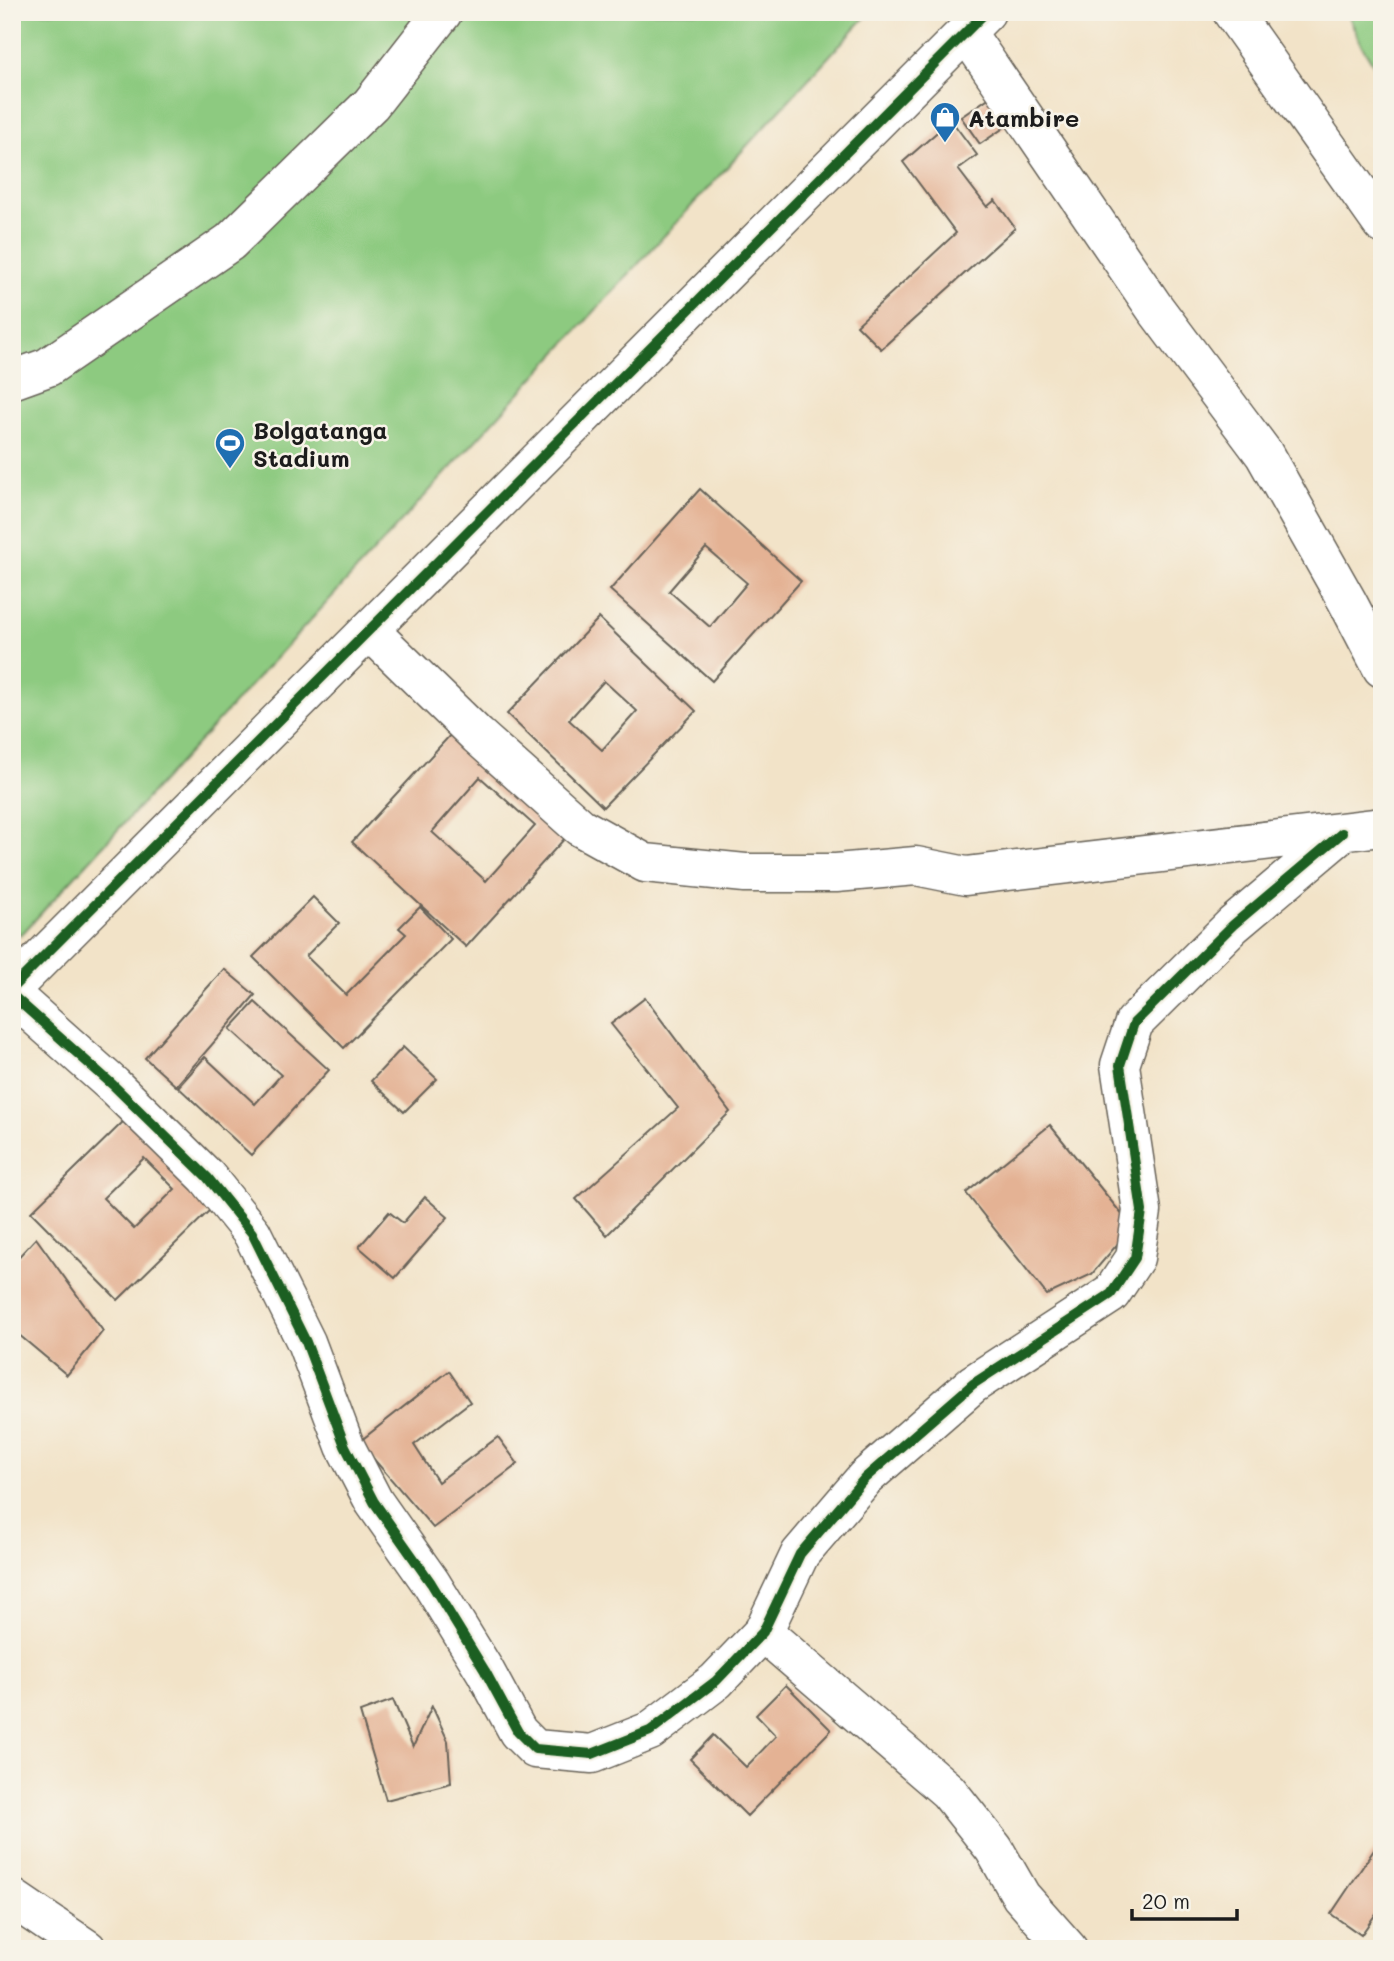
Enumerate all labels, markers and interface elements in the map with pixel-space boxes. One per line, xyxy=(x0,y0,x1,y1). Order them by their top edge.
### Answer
shop icon: Atambire xyxy=(928,100,962,144)
place label: Atambire xyxy=(968,102,1079,133)
place label: Bolgatanga Stadium xyxy=(253,414,387,473)
sports icon: Bolgatanga Stadium xyxy=(213,426,247,470)
scale bar xyxy=(1132,1877,1236,1921)
text: 20 m xyxy=(1142,1887,1190,1914)

